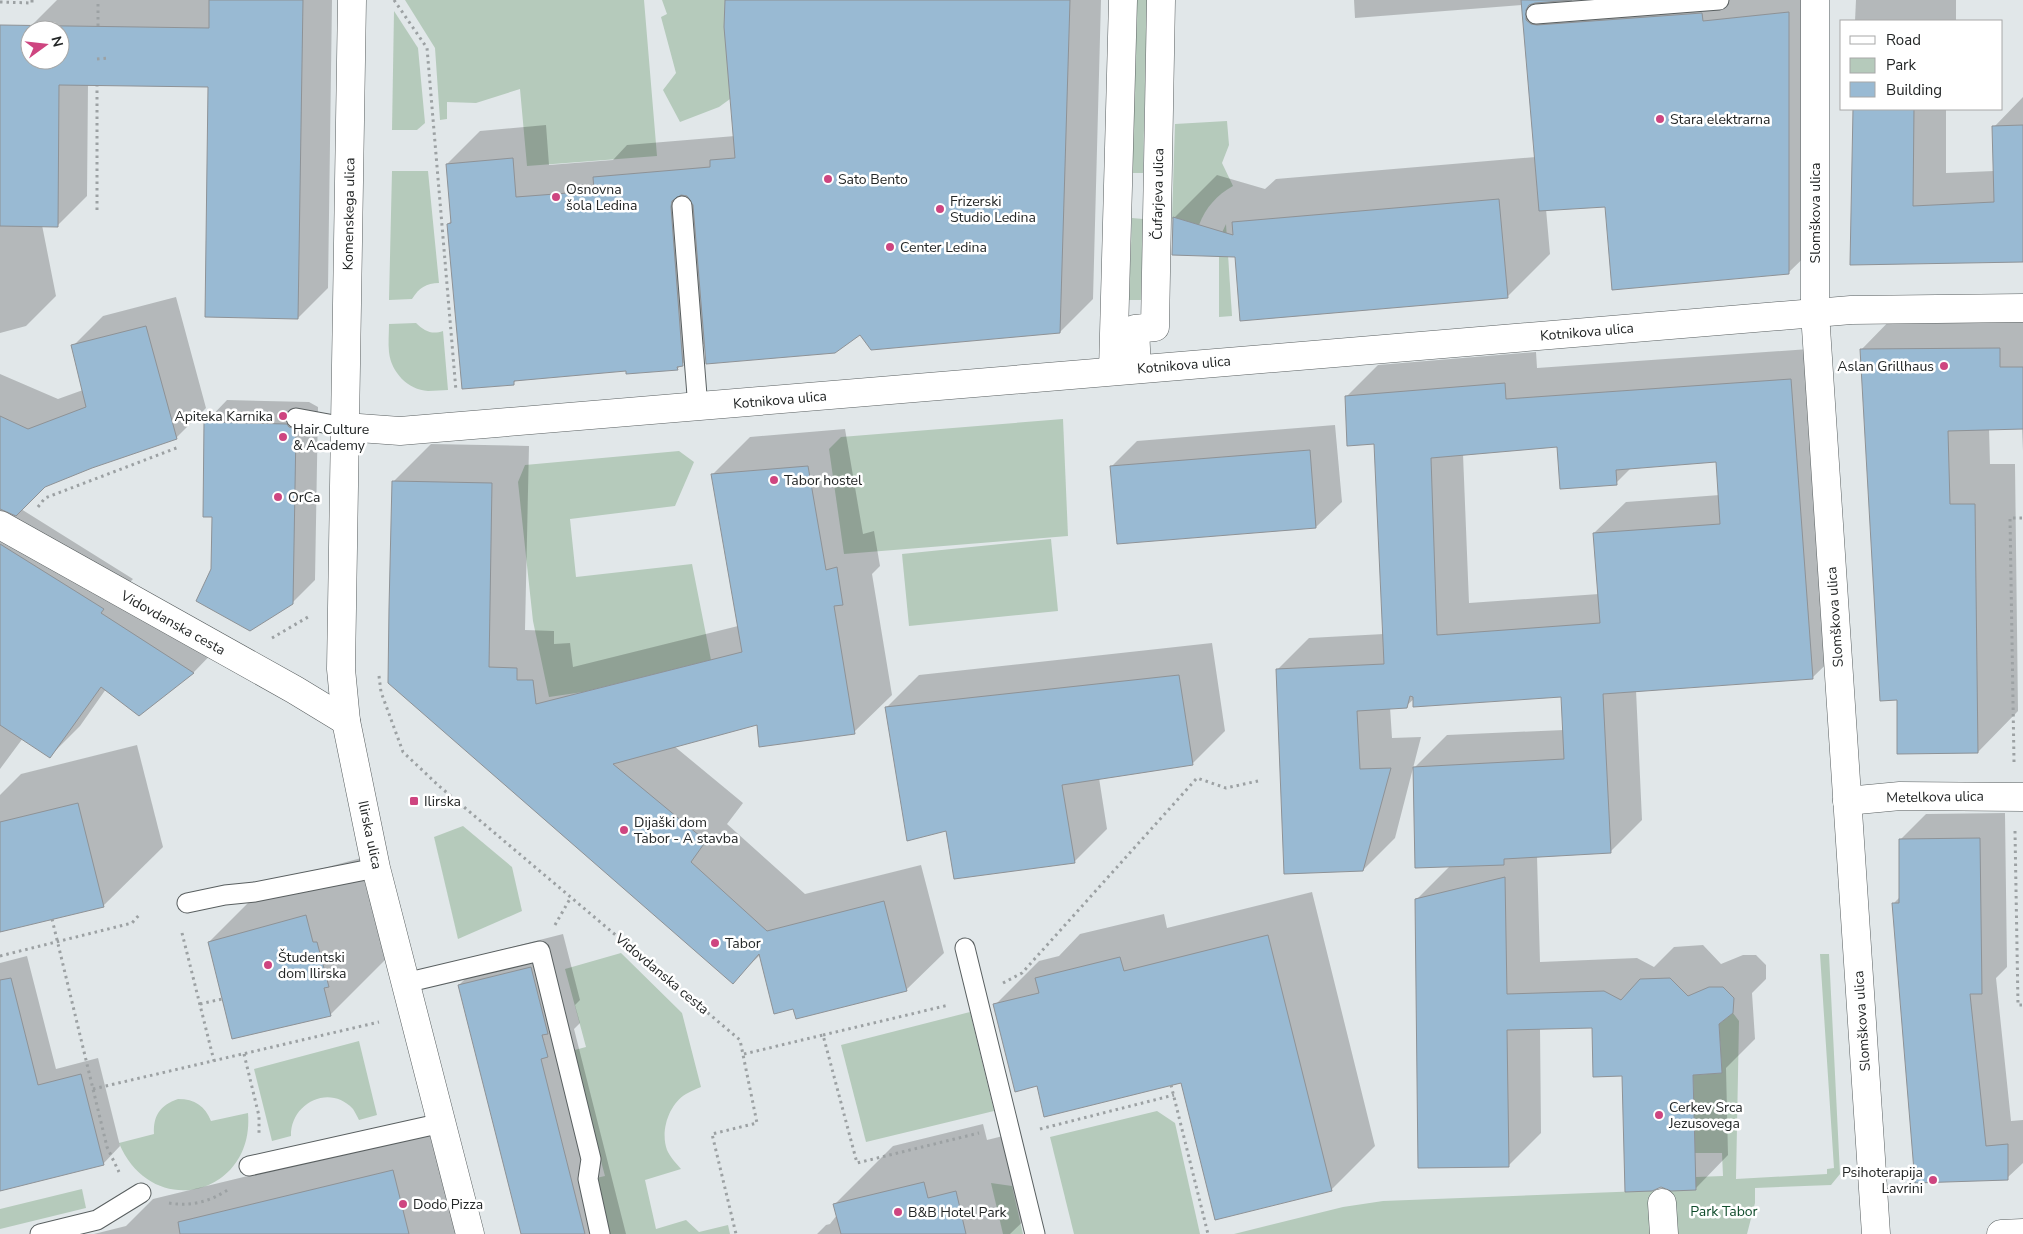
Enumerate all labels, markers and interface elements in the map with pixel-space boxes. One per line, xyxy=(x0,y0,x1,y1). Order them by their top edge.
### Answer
north arrow xyxy=(20,20,70,70)
legend xyxy=(1840,20,2003,110)
text: Road xyxy=(1886,30,1921,50)
text: N xyxy=(47,34,68,49)
text: Park xyxy=(1886,55,1916,75)
text: Building xyxy=(1886,80,1942,100)
place label: Stara elektrarna xyxy=(1670,110,1770,129)
marker: Stara elektrarna xyxy=(1654,113,1666,125)
street label: Čufarjeva ulica xyxy=(1148,148,1168,240)
street label: Komenskega ulica xyxy=(339,157,359,271)
street label: Slomškova ulica xyxy=(1806,163,1825,263)
place label: Sato Bento xyxy=(838,170,908,189)
marker: Sato Bento xyxy=(822,173,834,185)
place label: Osnovna šola Ledina xyxy=(566,180,637,215)
marker: Osnovna šola Ledina xyxy=(550,191,562,203)
place label: Frizerski Studio Ledina xyxy=(950,192,1036,227)
marker: Frizerski Studio Ledina xyxy=(934,203,946,215)
place label: Center Ledina xyxy=(900,238,987,257)
marker: Center Ledina xyxy=(884,241,896,253)
street label: Kotnikova ulica xyxy=(1539,318,1635,346)
street label: Kotnikova ulica xyxy=(1136,351,1232,379)
place label: Aslan Grillhaus xyxy=(1837,357,1934,376)
marker: Aslan Grillhaus xyxy=(1938,360,1950,372)
street label: Kotnikova ulica xyxy=(732,386,828,414)
place label: Apiteka Karnika xyxy=(174,407,273,426)
marker: Apiteka Karnika xyxy=(277,410,289,422)
place label: Hair Culture & Academy xyxy=(293,420,369,455)
marker: Hair Culture & Academy xyxy=(277,431,289,443)
place label: Tabor hostel xyxy=(784,471,863,490)
marker: Tabor hostel xyxy=(768,474,780,486)
place label: OrCa xyxy=(288,488,320,507)
marker: OrCa xyxy=(272,491,284,503)
street label: Slomškova ulica xyxy=(1822,566,1848,668)
street label: Vidovdanska cesta xyxy=(116,586,229,660)
street label: Metelkova ulica xyxy=(1886,787,1984,807)
place label: Ilirska xyxy=(424,792,461,811)
marker: Ilirska xyxy=(408,795,420,807)
street label: Ilirska ulica xyxy=(353,799,387,871)
place label: Dijaški dom Tabor - A stavba xyxy=(634,813,738,848)
marker: Dijaški dom Tabor - A stavba xyxy=(618,824,630,836)
street label: Vidovdanska cesta xyxy=(610,929,713,1019)
place label: Tabor xyxy=(725,934,761,953)
marker: Tabor xyxy=(709,937,721,949)
place label: Študentski dom Ilirska xyxy=(278,948,347,983)
marker: Študentski dom Ilirska xyxy=(262,959,274,971)
street label: Slomškova ulica xyxy=(1849,970,1875,1072)
place label: Cerkev Srca Jezusovega xyxy=(1668,1098,1743,1133)
marker: Cerkev Srca Jezusovega xyxy=(1653,1109,1665,1121)
place label: Psihoterapija Lavrini xyxy=(1842,1163,1923,1198)
marker: Psihoterapija Lavrini xyxy=(1927,1174,1939,1186)
place label: Dodo Pizza xyxy=(413,1195,483,1214)
marker: Dodo Pizza xyxy=(397,1198,409,1210)
park label: Park Tabor xyxy=(1690,1202,1758,1221)
place label: B&B Hotel Park xyxy=(908,1203,1008,1222)
marker: B&B Hotel Park xyxy=(892,1206,904,1218)

